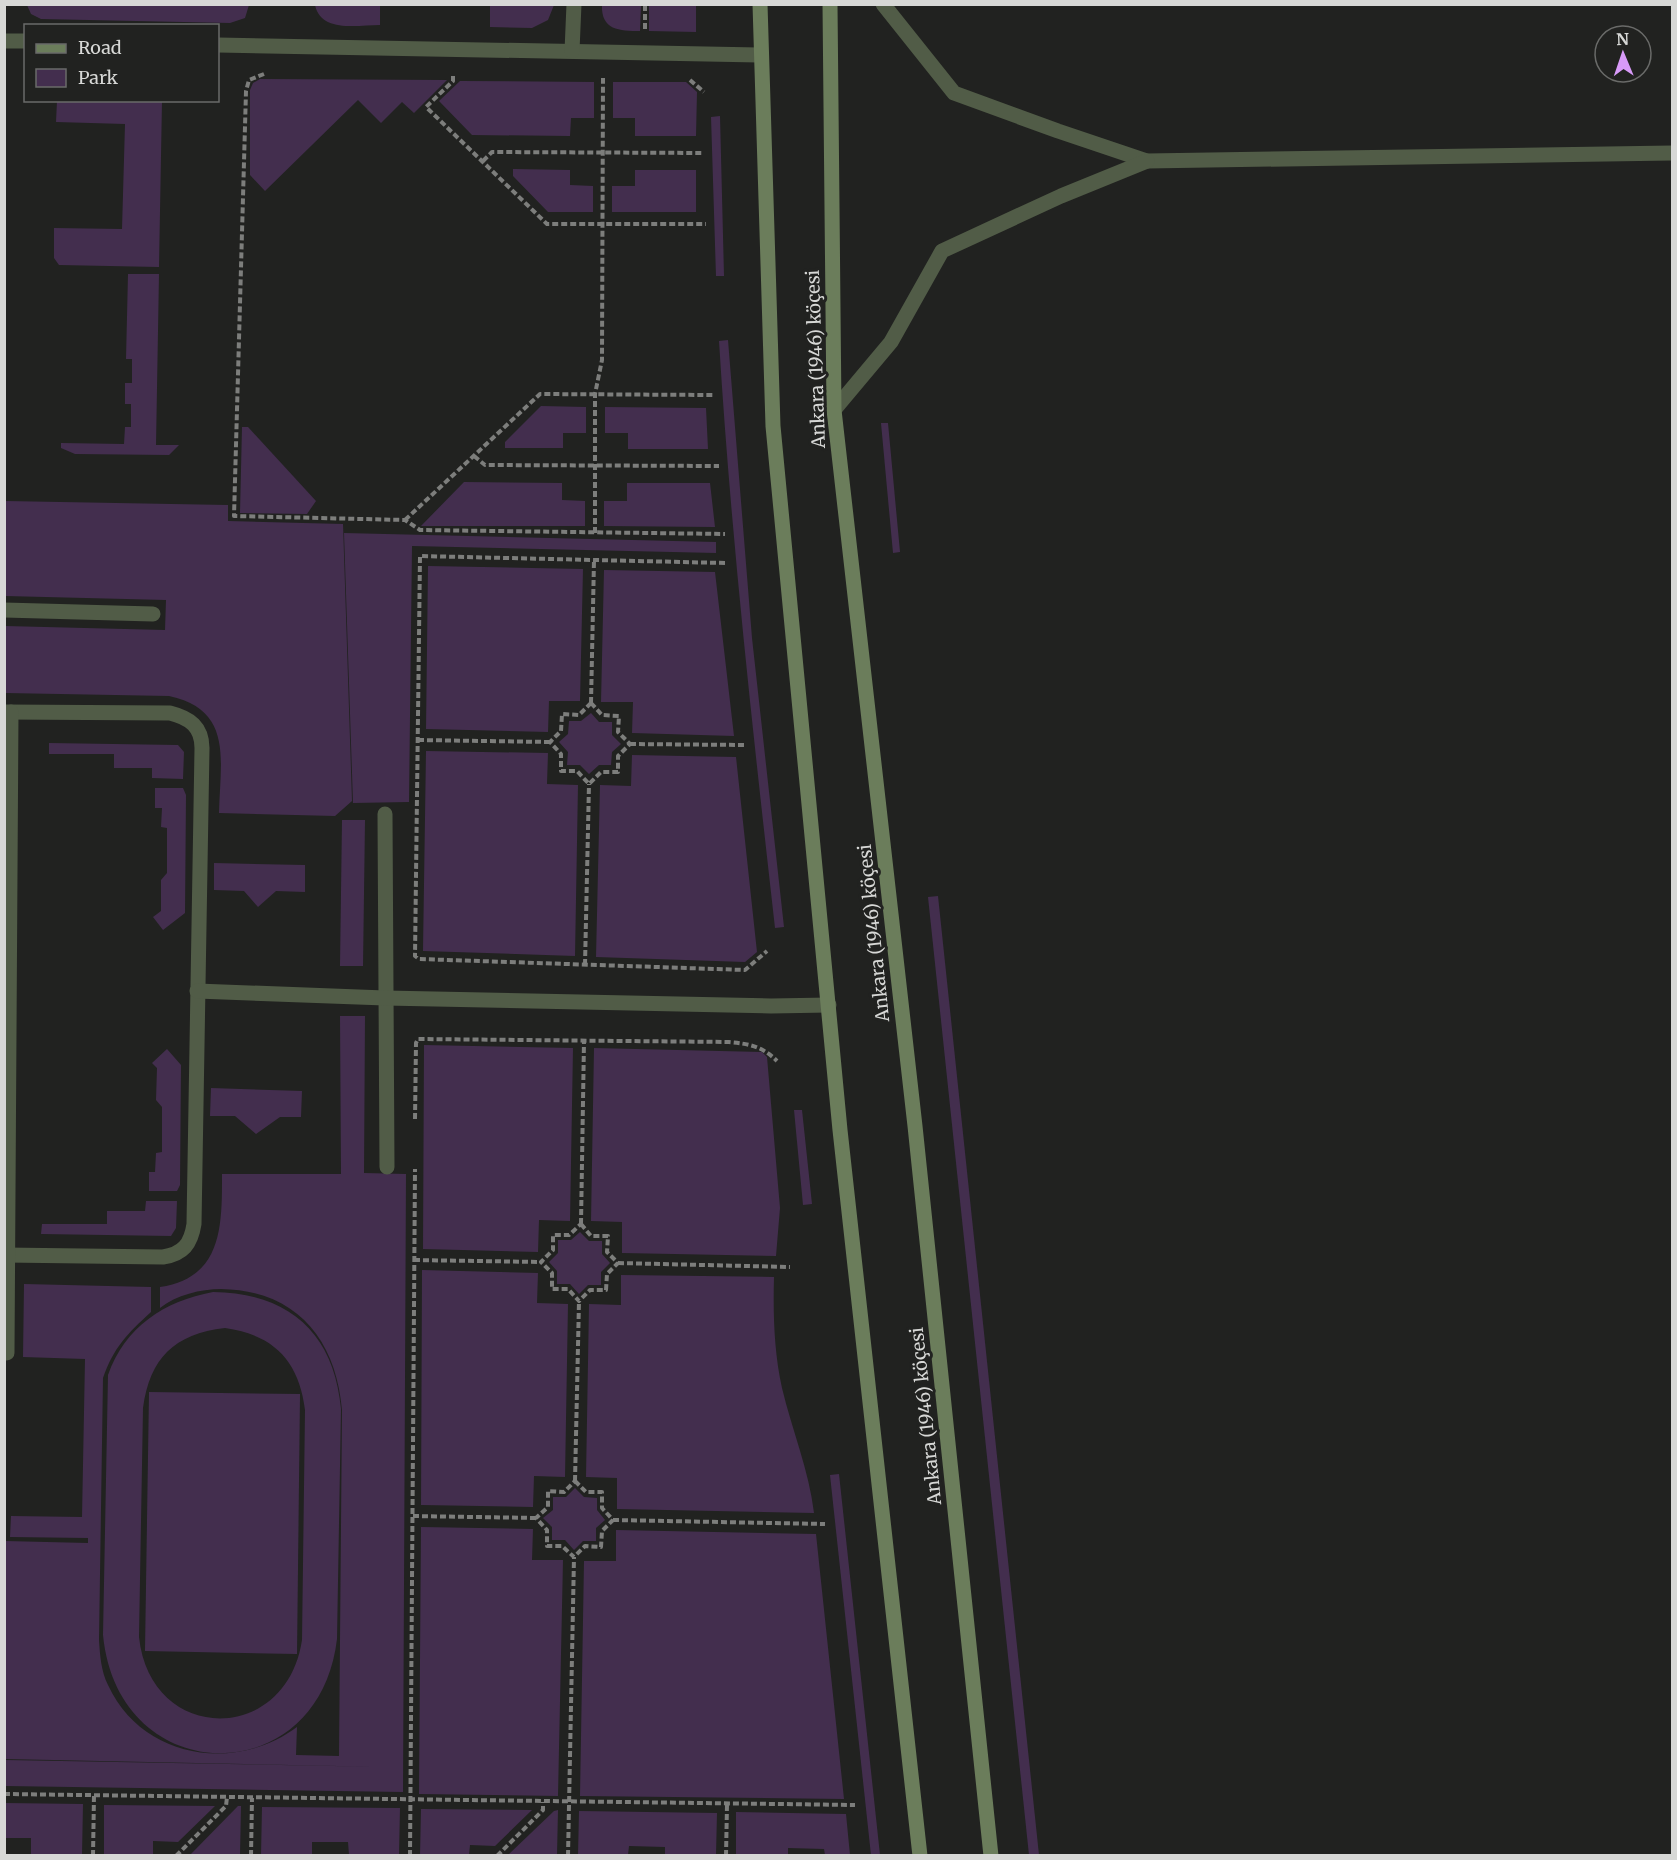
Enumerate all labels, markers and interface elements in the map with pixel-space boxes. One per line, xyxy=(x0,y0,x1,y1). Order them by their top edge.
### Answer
legend xyxy=(24,24,219,102)
north arrow xyxy=(1593,24,1653,84)
text: N xyxy=(1616,29,1630,49)
text: Road xyxy=(78,36,122,59)
text: Park xyxy=(78,66,119,89)
street label: Ankara (1946) köçesi xyxy=(801,269,830,450)
street label: Ankara (1946) köçesi xyxy=(853,843,894,1024)
street label: Ankara (1946) köçesi xyxy=(905,1326,946,1507)

